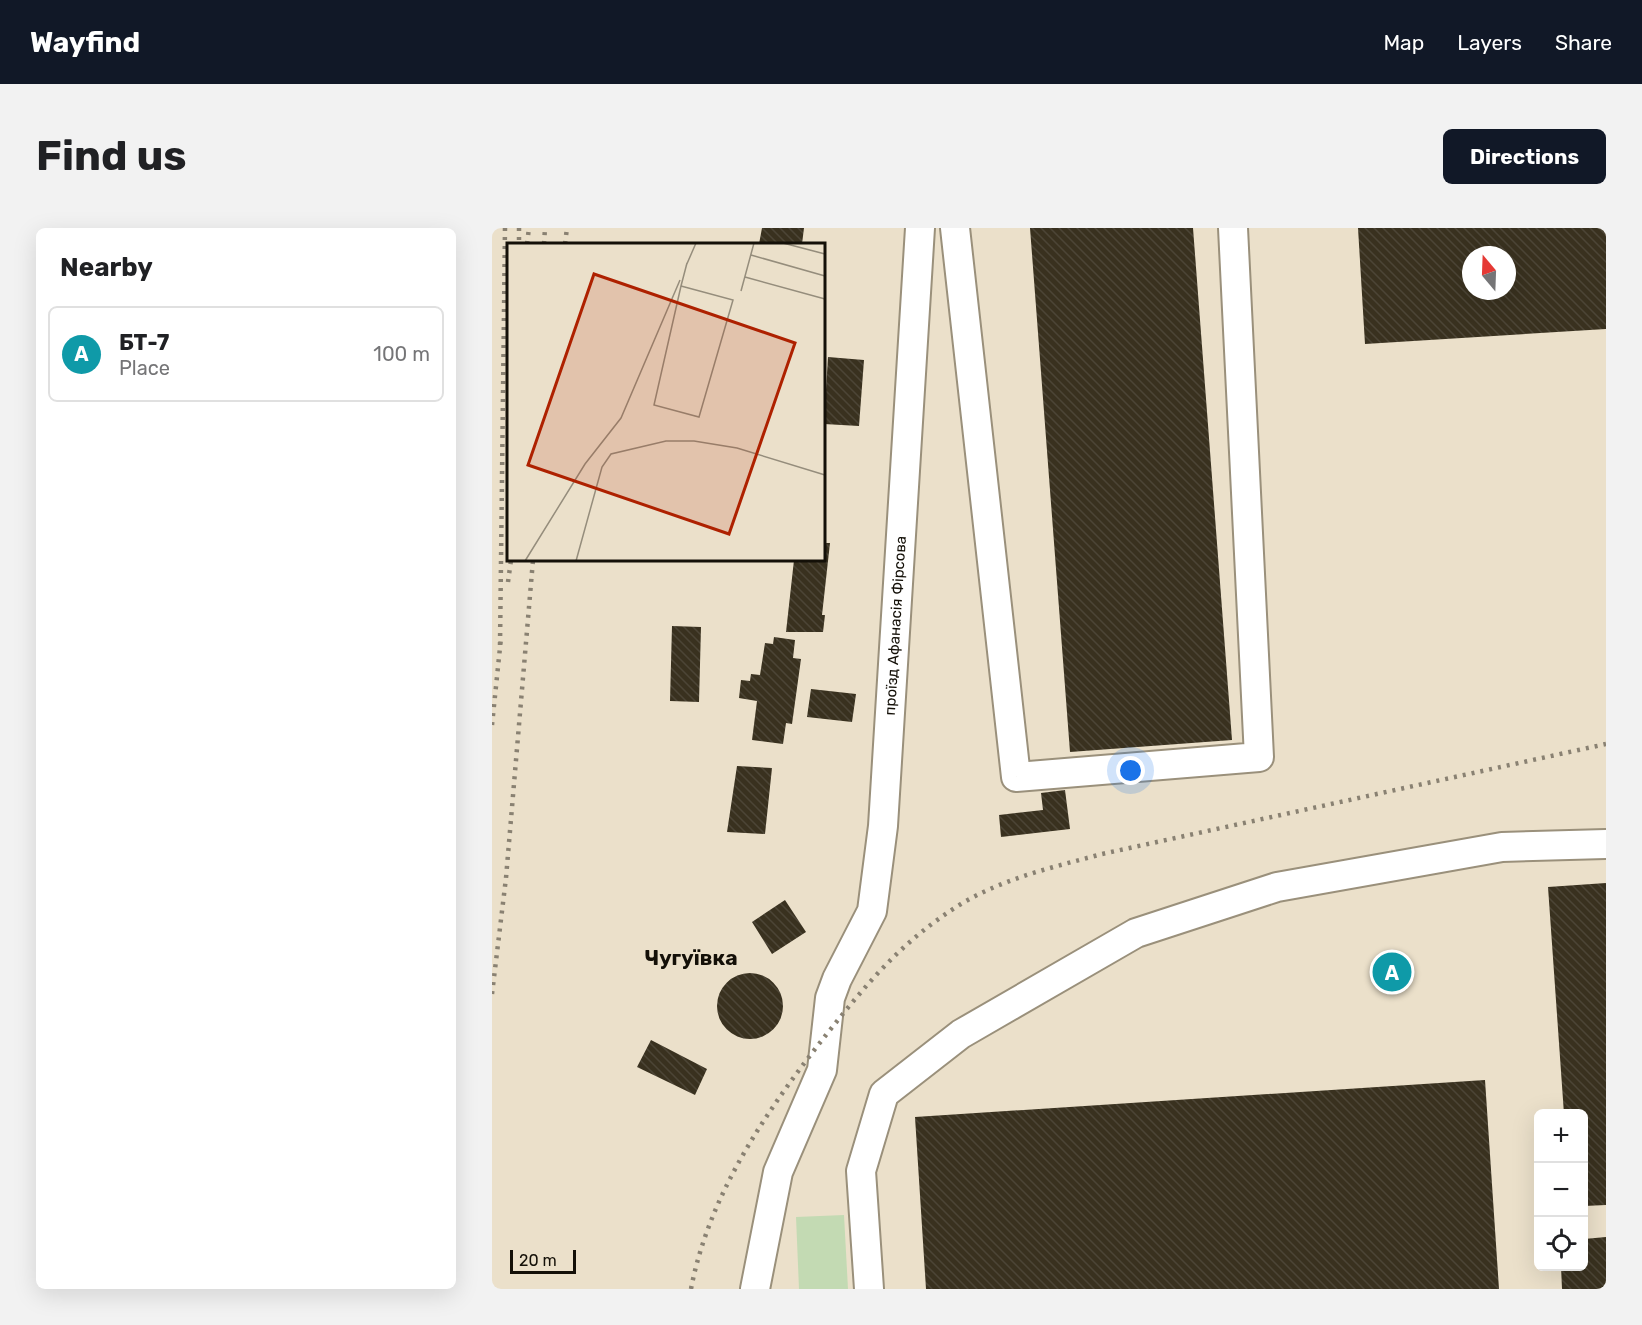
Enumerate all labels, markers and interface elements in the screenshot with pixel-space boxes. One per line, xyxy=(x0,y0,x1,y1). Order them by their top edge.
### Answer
text: Wayfind xyxy=(30,26,140,59)
text: Map xyxy=(1383,30,1424,55)
text: Layers xyxy=(1457,30,1522,55)
text: Share xyxy=(1555,30,1612,55)
button: Directions xyxy=(1443,129,1606,184)
text: Find us xyxy=(36,131,187,181)
inset map xyxy=(507,243,825,561)
north arrow xyxy=(1462,246,1516,300)
text: Nearby xyxy=(60,252,153,283)
text: БТ-7 xyxy=(119,329,169,356)
text: A xyxy=(74,342,89,366)
text: 100 m xyxy=(373,342,430,366)
text: Place xyxy=(119,356,170,380)
street label: проїзд Афанасія Фірсова xyxy=(881,535,910,716)
your location xyxy=(1116,756,1145,785)
district label: Чугуївка xyxy=(644,945,738,970)
pin: A xyxy=(1372,950,1412,994)
map controls xyxy=(1534,1109,1588,1271)
button: + xyxy=(1534,1109,1588,1163)
button: − xyxy=(1534,1163,1588,1217)
button: locate xyxy=(1534,1217,1588,1271)
scale bar xyxy=(510,1247,576,1274)
text: 20 m xyxy=(519,1251,557,1270)

